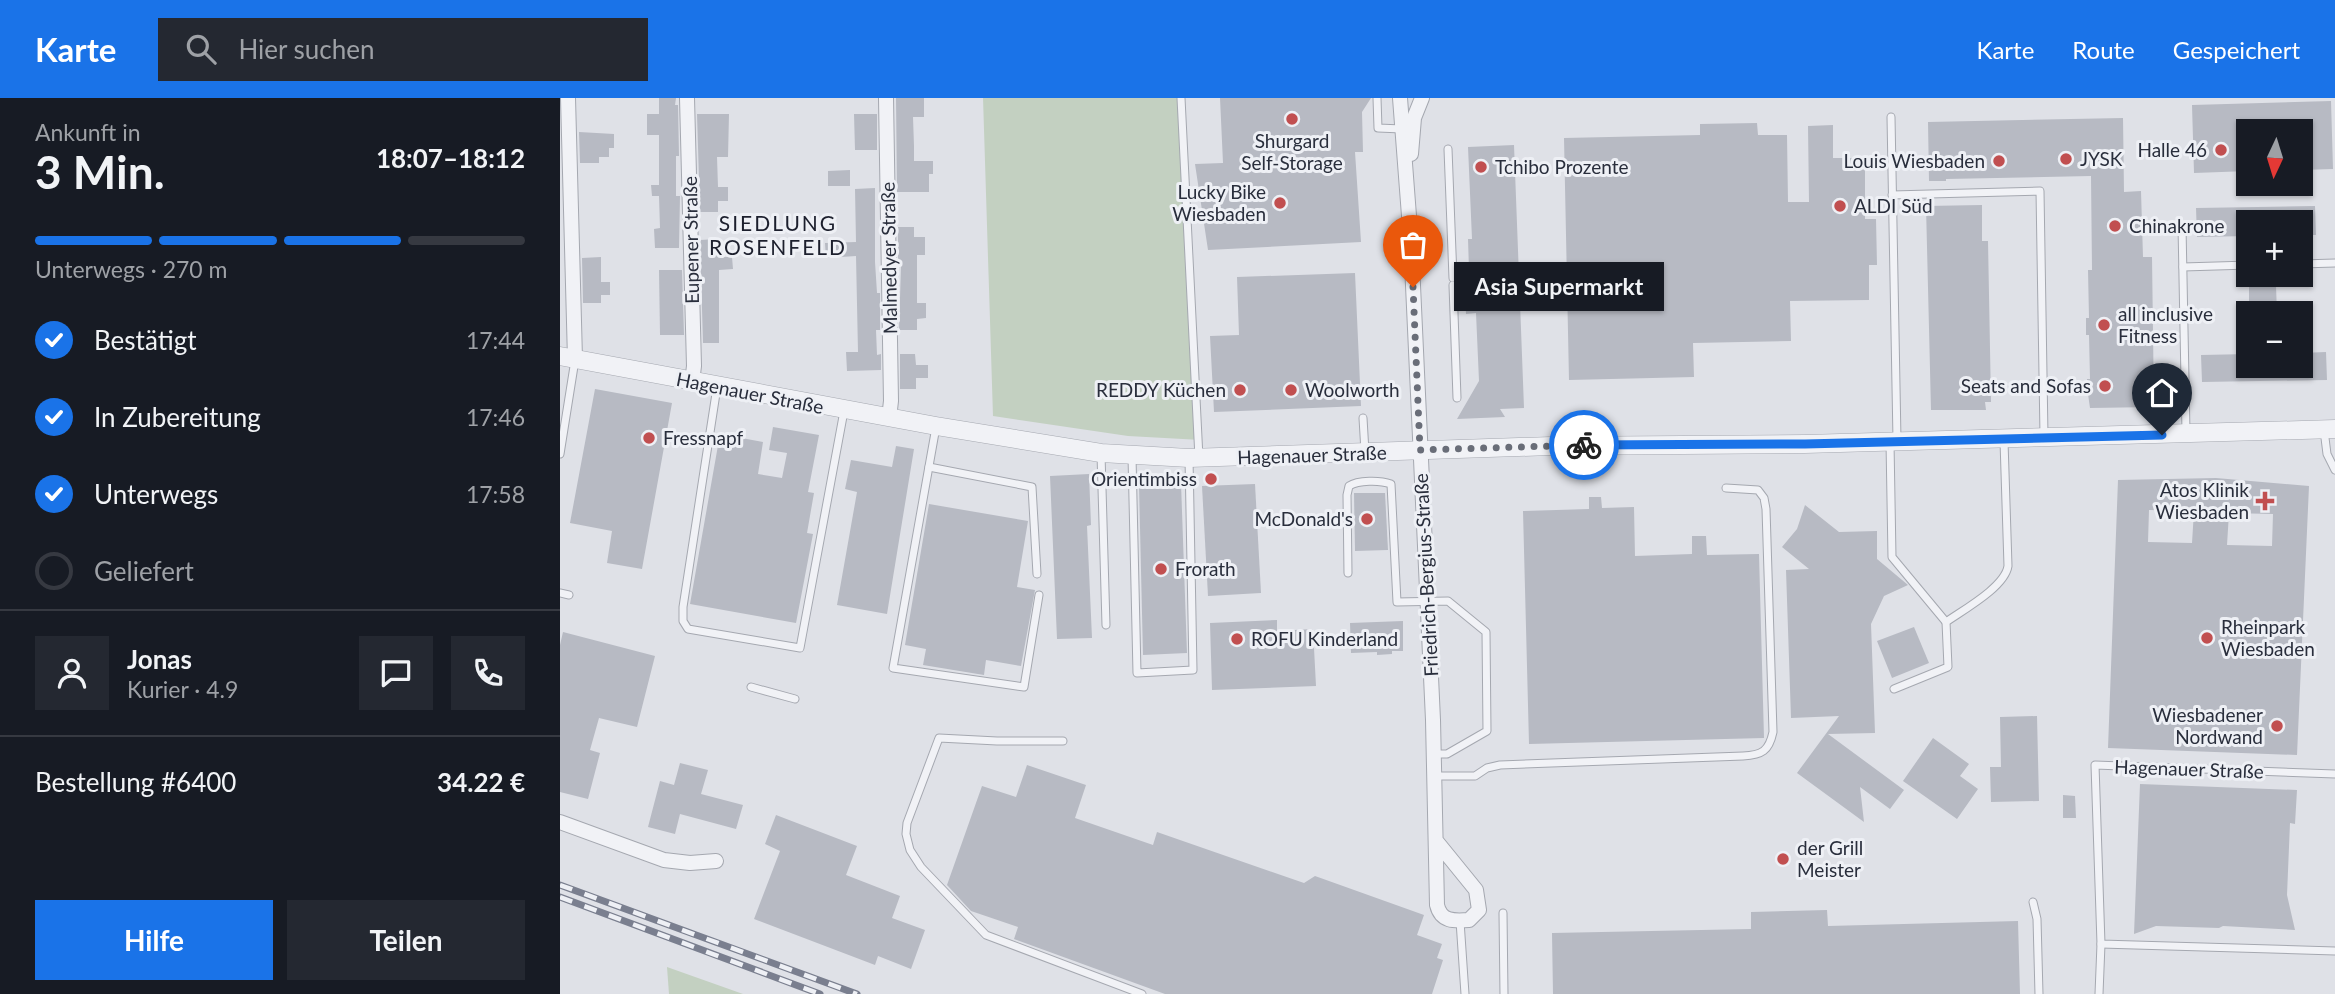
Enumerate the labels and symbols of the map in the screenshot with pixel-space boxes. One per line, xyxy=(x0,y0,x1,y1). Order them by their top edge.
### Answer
marker: Shurgard Self-Storage xyxy=(1284,111,1300,127)
north arrow xyxy=(2236,119,2314,196)
place label: Shurgard Self-Storage xyxy=(1241,129,1343,174)
place label: Halle 46 xyxy=(2137,138,2207,161)
marker: Halle 46 xyxy=(2213,142,2229,158)
place label: JYSK xyxy=(2080,147,2123,170)
place label: Louis Wiesbaden xyxy=(1843,149,1985,172)
marker: JYSK xyxy=(2058,151,2074,167)
marker: Louis Wiesbaden xyxy=(1991,153,2007,169)
place label: Tchibo Prozente xyxy=(1495,155,1628,178)
marker: Tchibo Prozente xyxy=(1473,159,1489,175)
street label: Eupener Straße xyxy=(678,176,703,304)
place label: Lucky Bike Wiesbaden xyxy=(1172,180,1266,225)
street label: Malmedyer Straße xyxy=(876,182,901,334)
place label: ALDI Süd xyxy=(1854,194,1933,217)
marker: Lucky Bike Wiesbaden xyxy=(1272,195,1288,211)
marker: ALDI Süd xyxy=(1832,198,1848,214)
district label: SIEDLUNG ROSENFELD xyxy=(709,210,847,259)
place label: Chinakrone xyxy=(2129,214,2225,237)
pin xyxy=(1383,215,1443,287)
marker: Chinakrone xyxy=(2107,218,2123,234)
callout: Asia Supermarkt xyxy=(1455,262,1665,312)
place label: all inclusive Fitness xyxy=(2118,302,2213,347)
marker: all inclusive Fitness xyxy=(2096,317,2112,333)
pin xyxy=(2132,363,2192,435)
street label: Hagenauer Straße xyxy=(675,367,826,418)
place label: Seats and Sofas xyxy=(1961,374,2091,397)
place label: REDDY Küchen xyxy=(1096,378,1226,401)
place label: Woolworth xyxy=(1305,378,1400,401)
marker: Seats and Sofas xyxy=(2097,378,2113,394)
marker: REDDY Küchen xyxy=(1232,382,1248,398)
marker: Woolworth xyxy=(1283,382,1299,398)
courier xyxy=(1549,410,1619,480)
place label: Fressnapf xyxy=(663,426,743,449)
marker: Fressnapf xyxy=(641,430,657,446)
street label: Hagenauer Straße xyxy=(1237,440,1387,469)
place label: Orientimbiss xyxy=(1091,467,1197,490)
marker: Orientimbiss xyxy=(1203,471,1219,487)
street label: Friedrich-Bergius-Straße xyxy=(1409,473,1442,677)
place label: Atos Klinik Wiesbaden xyxy=(2155,478,2249,523)
marker: Atos Klinik Wiesbaden xyxy=(2255,491,2275,511)
place label: McDonald's xyxy=(1254,507,1353,530)
marker: McDonald's xyxy=(1359,511,1375,527)
place label: Frorath xyxy=(1175,557,1236,580)
marker: Frorath xyxy=(1153,561,1169,577)
place label: Rheinpark Wiesbaden xyxy=(2221,615,2315,660)
place label: ROFU Kinderland xyxy=(1251,627,1398,650)
marker: Rheinpark Wiesbaden xyxy=(2199,630,2215,646)
marker: ROFU Kinderland xyxy=(1229,631,1245,647)
place label: Wiesbadener Nordwand xyxy=(2152,703,2263,748)
marker: Wiesbadener Nordwand xyxy=(2269,718,2285,734)
street label: Hagenauer Straße xyxy=(2114,754,2264,783)
place label: der Grill Meister xyxy=(1797,836,1863,881)
marker: der Grill Meister xyxy=(1775,851,1791,867)

